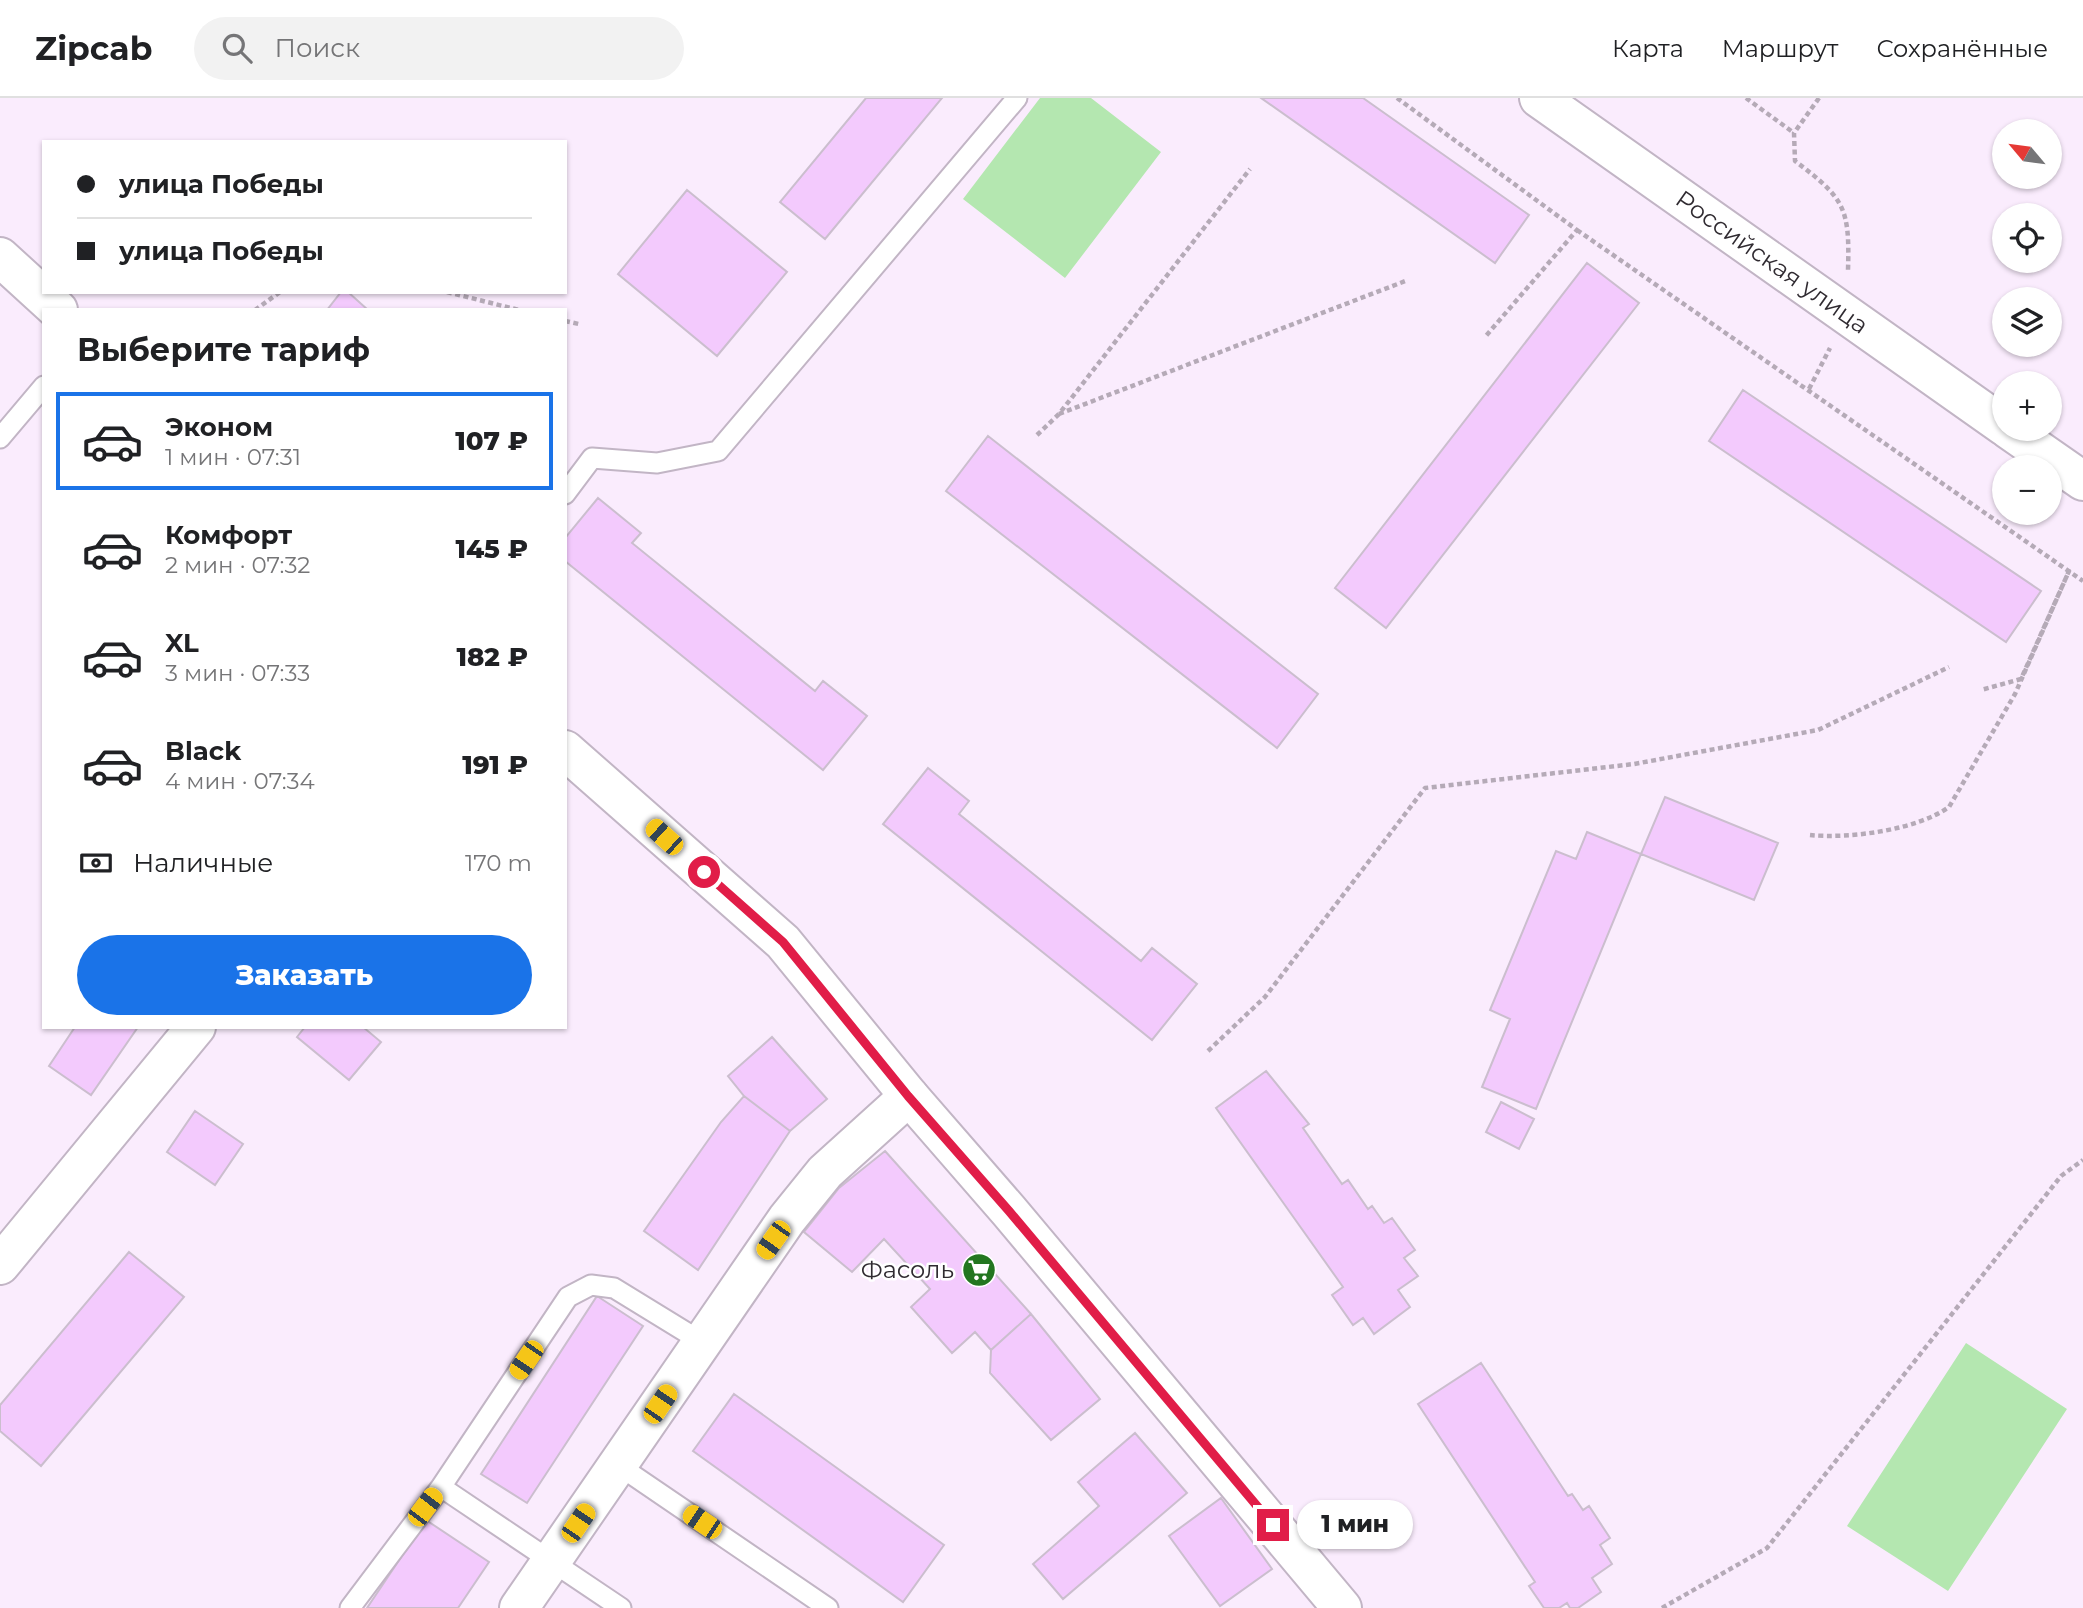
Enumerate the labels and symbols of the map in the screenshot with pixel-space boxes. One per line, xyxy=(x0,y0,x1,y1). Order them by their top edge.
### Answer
north arrow xyxy=(1992,119,2062,189)
street label: Российская улица xyxy=(1670,184,1874,340)
car xyxy=(642,815,687,859)
route start xyxy=(688,856,720,888)
car xyxy=(753,1217,794,1263)
supermarket icon: Фасоль xyxy=(960,1251,998,1289)
place label: Фасоль xyxy=(861,1255,954,1284)
car xyxy=(506,1337,547,1383)
car xyxy=(640,1381,681,1427)
car xyxy=(404,1484,447,1530)
car xyxy=(558,1500,599,1546)
callout: 1 мин xyxy=(1298,1500,1413,1550)
car xyxy=(679,1502,726,1542)
route end xyxy=(1257,1509,1289,1541)

